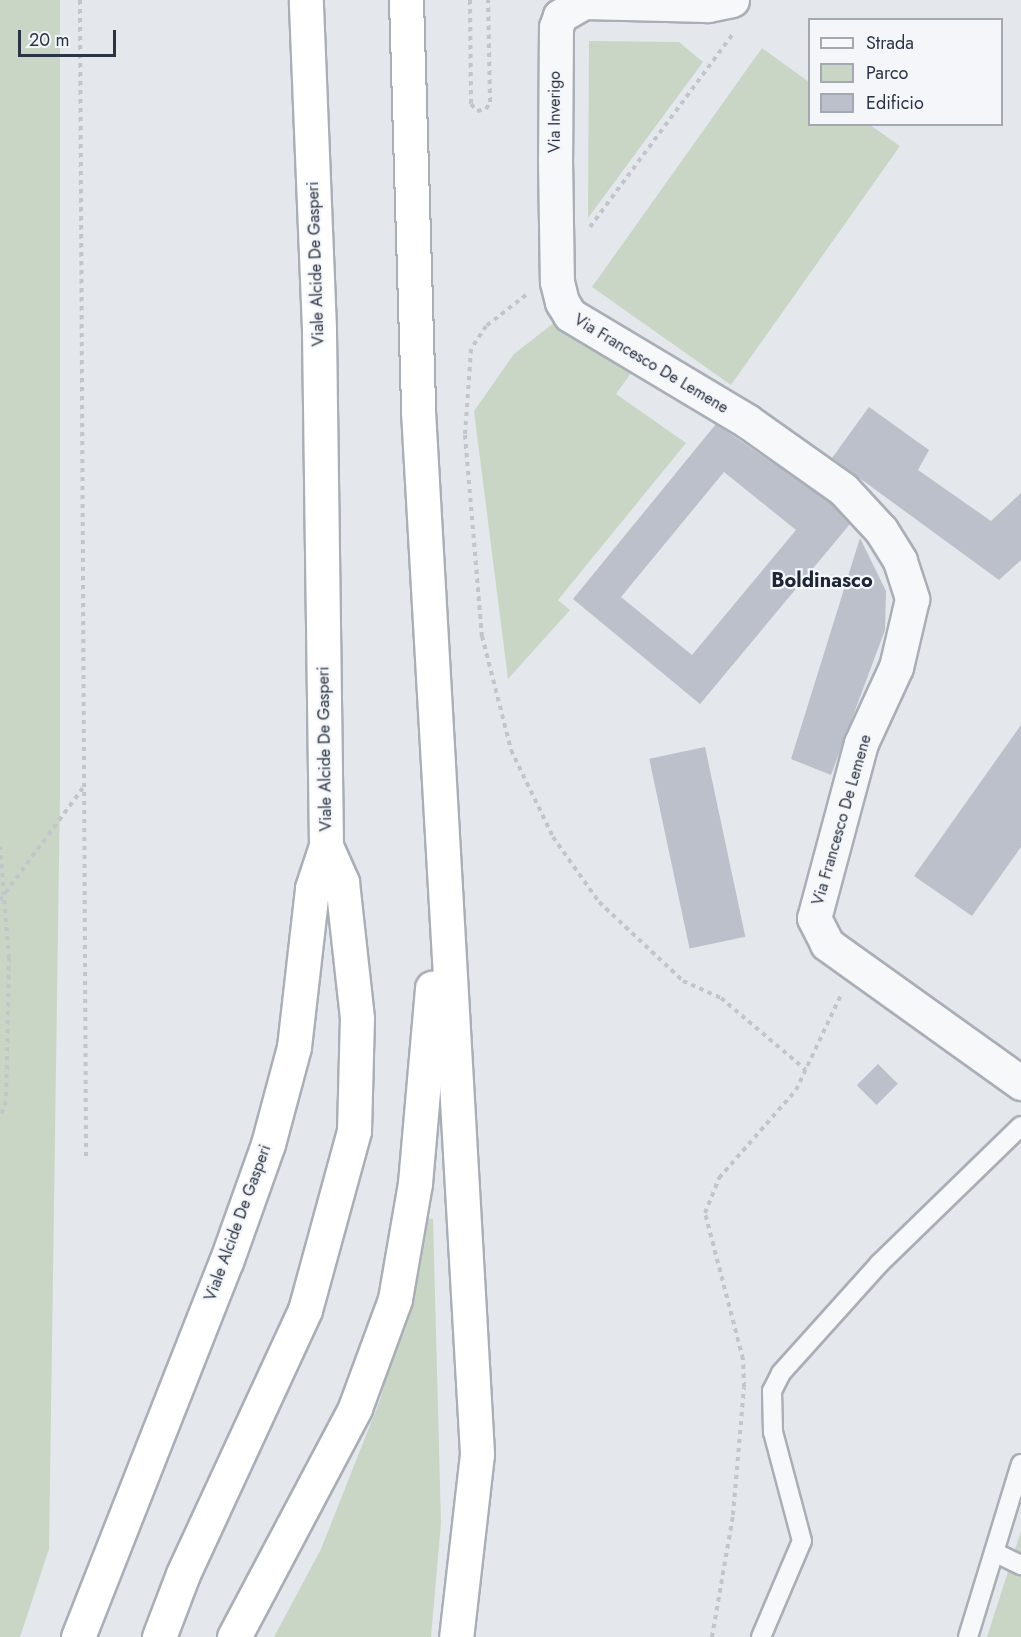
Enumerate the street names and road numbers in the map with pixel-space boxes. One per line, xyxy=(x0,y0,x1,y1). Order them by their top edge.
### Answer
street label: Via Inverigo xyxy=(545,71,565,153)
street label: Viale Alcide De Gasperi xyxy=(304,181,328,347)
street label: Via Francesco De Lemene xyxy=(570,310,732,418)
street label: Viale Alcide De Gasperi xyxy=(314,666,336,832)
street label: Via Francesco De Lemene xyxy=(808,732,876,908)
street label: Viale Alcide De Gasperi xyxy=(201,1142,275,1304)

